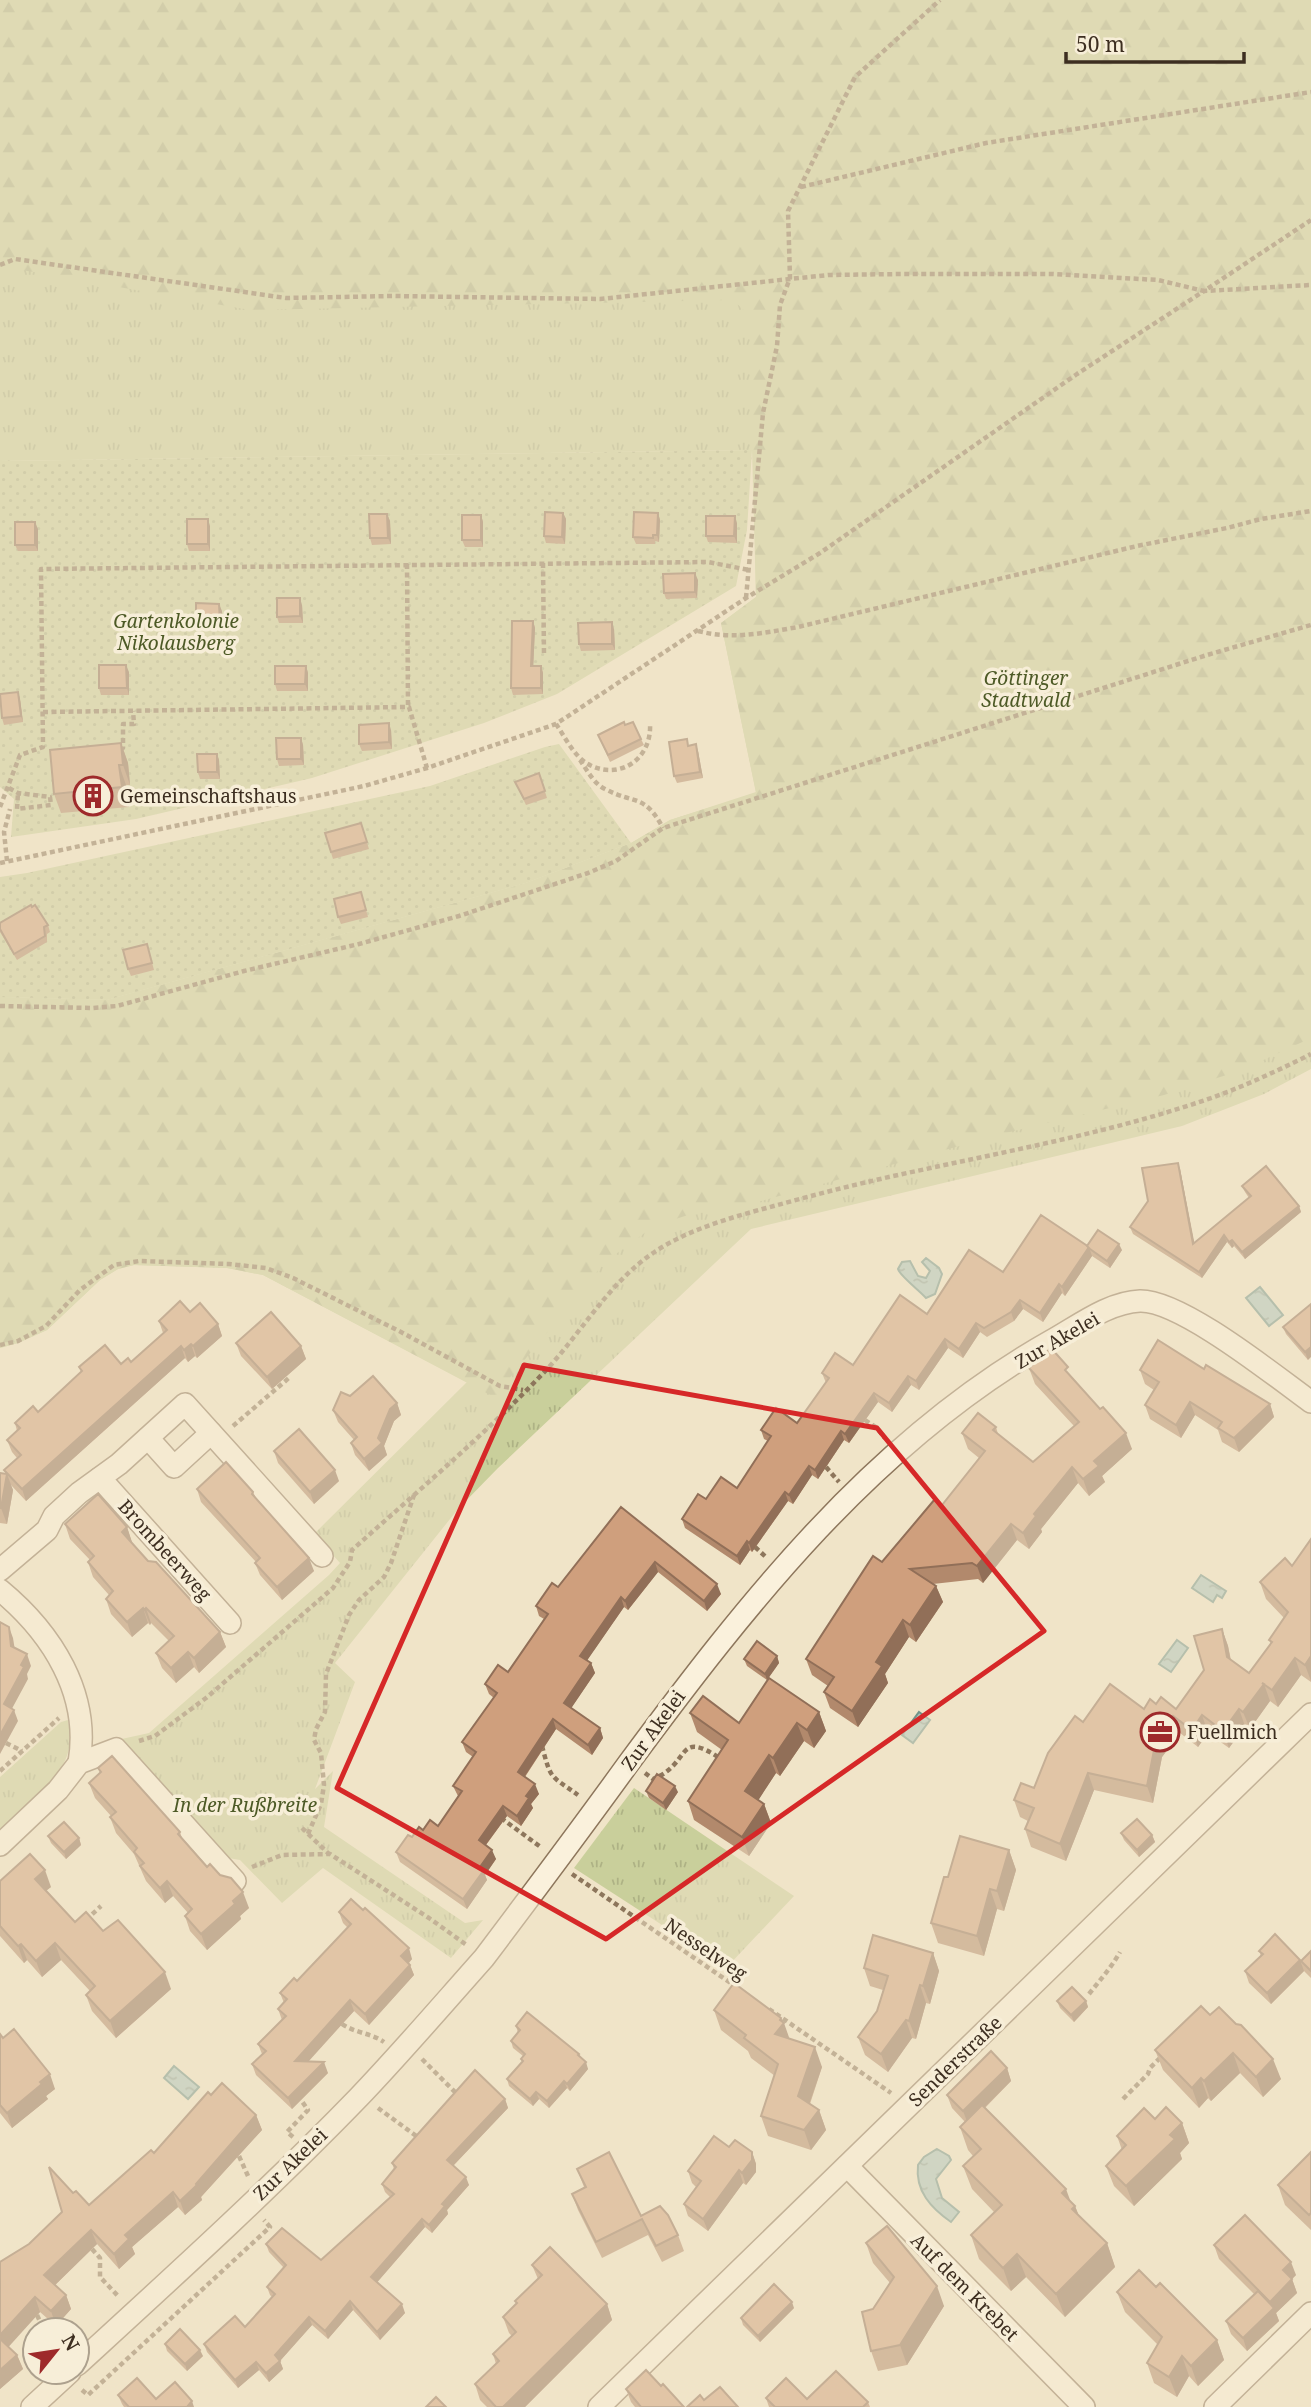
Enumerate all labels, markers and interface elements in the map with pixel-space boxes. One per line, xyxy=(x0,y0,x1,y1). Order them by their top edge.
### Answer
scale bar xyxy=(1066,21,1244,65)
text: 50 m xyxy=(1076,30,1125,58)
park label: Gartenkolonie Nikolausberg xyxy=(113,608,239,656)
park label: Göttinger Stadtwald xyxy=(981,665,1072,713)
building icon: Gemeinschaftshaus xyxy=(72,775,114,817)
place label: Gemeinschaftshaus xyxy=(120,783,297,809)
street label: Zur Akelei xyxy=(1010,1305,1104,1375)
street label: Brombeerweg xyxy=(113,1494,217,1606)
street label: Zur Akelei xyxy=(615,1684,691,1776)
office icon: Fuellmich xyxy=(1139,1711,1181,1753)
place label: Fuellmich xyxy=(1187,1719,1278,1745)
park label: In der Rußbreite xyxy=(172,1792,317,1818)
street label: Nesselweg xyxy=(660,1912,752,1986)
street label: Senderstraße xyxy=(903,2010,1007,2112)
street label: Zur Akelei xyxy=(247,2122,333,2206)
street label: Auf dem Krebet xyxy=(905,2227,1025,2347)
north arrow xyxy=(21,2316,91,2386)
text: N xyxy=(56,2330,86,2356)

